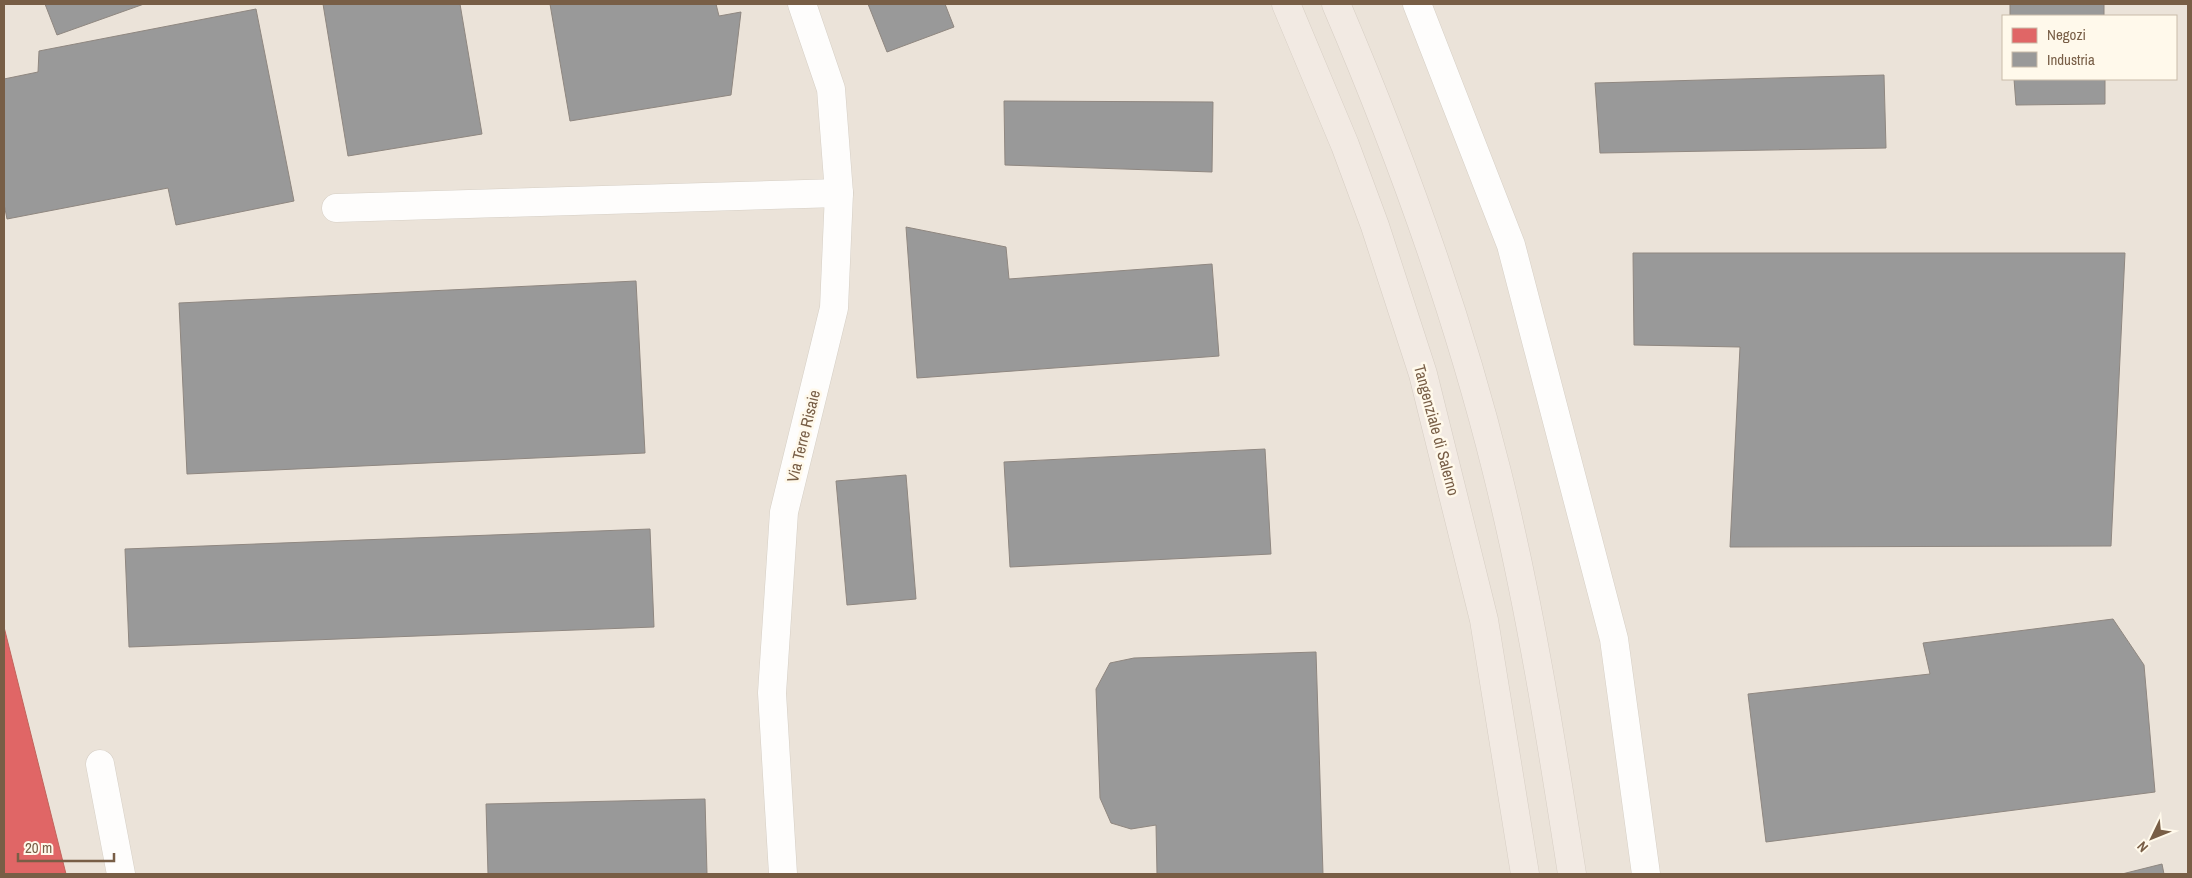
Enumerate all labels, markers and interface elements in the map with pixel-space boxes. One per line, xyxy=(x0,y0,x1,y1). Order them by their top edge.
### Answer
legend xyxy=(2002,15,2177,80)
text: Negozi xyxy=(2047,24,2086,45)
text: Industria xyxy=(2047,49,2095,70)
street label: Tangenziale di Salerno xyxy=(1409,362,1465,498)
street label: Via Terre Risaie xyxy=(781,388,825,484)
north arrow xyxy=(2127,813,2177,863)
scale bar xyxy=(18,830,114,862)
text: 20 m xyxy=(25,837,52,858)
text: N xyxy=(2133,838,2152,856)

